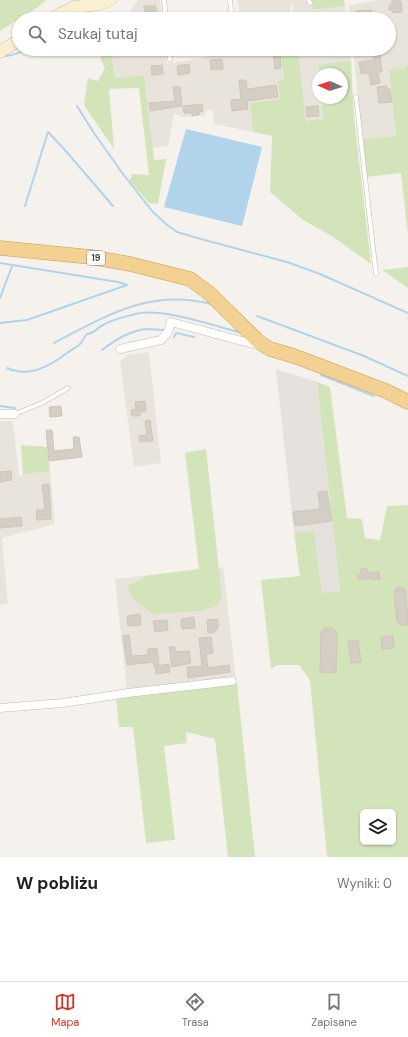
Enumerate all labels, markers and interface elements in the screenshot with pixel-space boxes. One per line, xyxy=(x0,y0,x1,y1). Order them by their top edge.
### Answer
search box xyxy=(12,12,396,56)
icon: search xyxy=(26,23,48,45)
text: Szukaj tutaj xyxy=(58,24,138,44)
north arrow xyxy=(312,68,348,104)
road number: 19 xyxy=(87,251,105,265)
map controls xyxy=(360,809,396,845)
button: layers xyxy=(360,809,396,845)
text: W pobliżu xyxy=(16,872,98,894)
text: Wyniki: 0 xyxy=(337,875,392,892)
tab: Mapa xyxy=(51,991,79,1029)
tab: Trasa xyxy=(182,991,209,1029)
tab: Zapisane xyxy=(311,991,357,1029)

